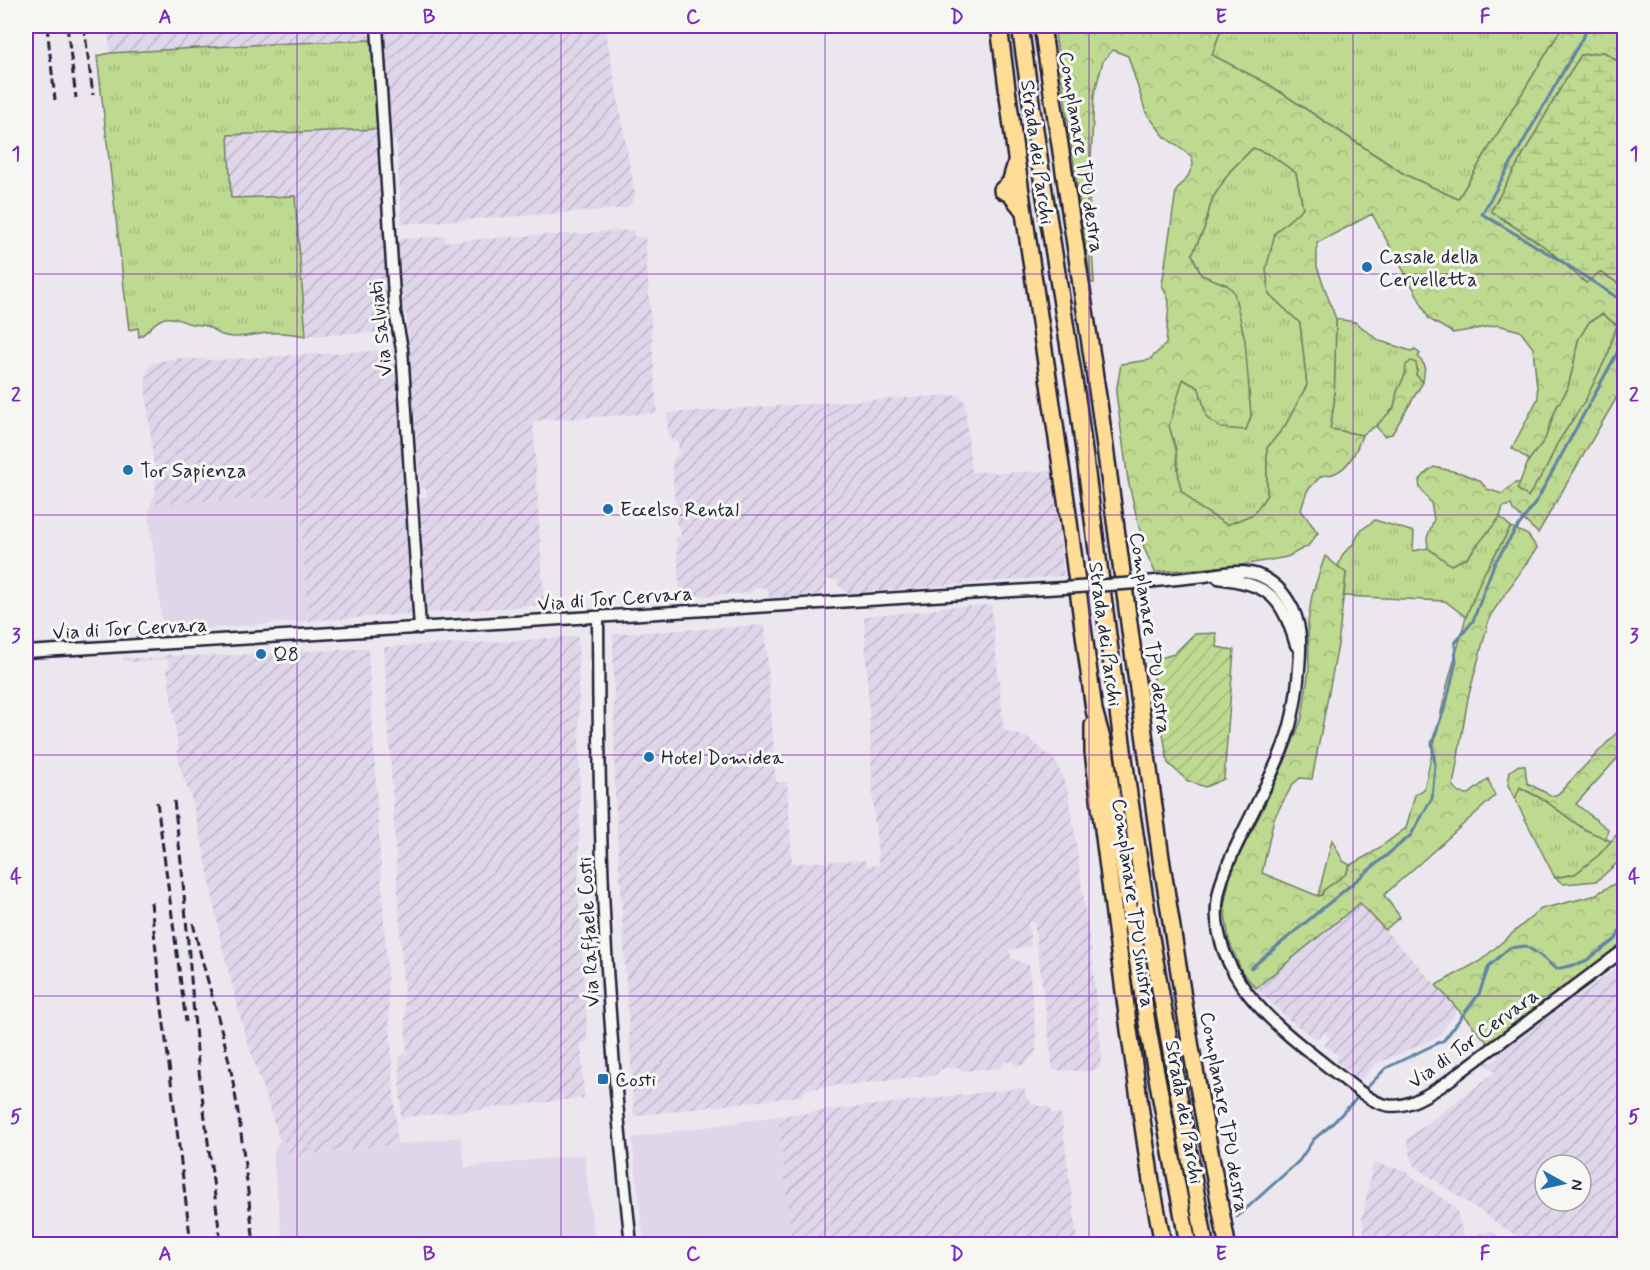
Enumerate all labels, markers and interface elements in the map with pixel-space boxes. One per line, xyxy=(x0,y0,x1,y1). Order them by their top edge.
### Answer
text: A xyxy=(158,4,172,31)
text: B xyxy=(423,4,436,31)
text: C xyxy=(686,4,701,31)
text: D xyxy=(950,4,964,31)
text: E xyxy=(1215,4,1227,31)
text: F xyxy=(1480,4,1491,31)
street label: Complanare TPU destra xyxy=(1051,50,1110,255)
street label: Strada dei Parchi xyxy=(1013,78,1060,226)
text: 1 xyxy=(12,141,20,168)
text: 1 xyxy=(1630,141,1638,168)
place label: Casale della Cervelletta xyxy=(1379,244,1479,294)
marker: Casale della Cervelletta xyxy=(1360,260,1374,274)
street label: Via Salviati xyxy=(363,280,400,378)
text: 2 xyxy=(11,382,21,409)
text: 2 xyxy=(1629,382,1639,409)
place label: Tor Sapienza xyxy=(140,458,247,485)
marker: Tor Sapienza xyxy=(121,463,135,477)
place label: Eccelso Rental xyxy=(620,497,739,524)
marker: Eccelso Rental xyxy=(601,502,615,516)
street label: Complanare TPU destra xyxy=(1122,531,1177,736)
street label: Strada dei Parchi xyxy=(1081,560,1128,708)
street label: Via di Tor Cervara xyxy=(537,581,693,618)
street label: Via di Tor Cervara xyxy=(52,612,208,647)
text: 3 xyxy=(11,623,21,650)
text: 3 xyxy=(1629,623,1639,650)
place label: Q8 xyxy=(273,642,299,669)
marker: Q8 xyxy=(254,647,268,661)
place label: Hotel Domidea xyxy=(661,745,785,772)
marker: Hotel Domidea xyxy=(642,750,656,764)
street label: Complanare TPU sinistra xyxy=(1104,797,1161,1010)
street label: Via Raffaele Costi xyxy=(572,856,607,1008)
text: 4 xyxy=(10,864,22,891)
text: 4 xyxy=(1628,864,1640,891)
street label: Via di Tor Cervara xyxy=(1403,983,1545,1096)
street label: Complanare TPU destra xyxy=(1193,1010,1254,1215)
street label: Strada dei Parchi xyxy=(1158,1038,1209,1186)
place label: Costi xyxy=(615,1067,656,1094)
marker: Costi xyxy=(596,1072,610,1086)
text: 5 xyxy=(10,1104,22,1131)
text: 5 xyxy=(1628,1104,1640,1131)
north arrow xyxy=(1533,1153,1593,1213)
text: N xyxy=(1565,1178,1588,1192)
text: A xyxy=(158,1241,172,1268)
text: B xyxy=(423,1241,436,1268)
text: C xyxy=(686,1241,701,1268)
text: D xyxy=(950,1241,964,1268)
text: E xyxy=(1215,1241,1227,1268)
text: F xyxy=(1480,1241,1491,1268)

